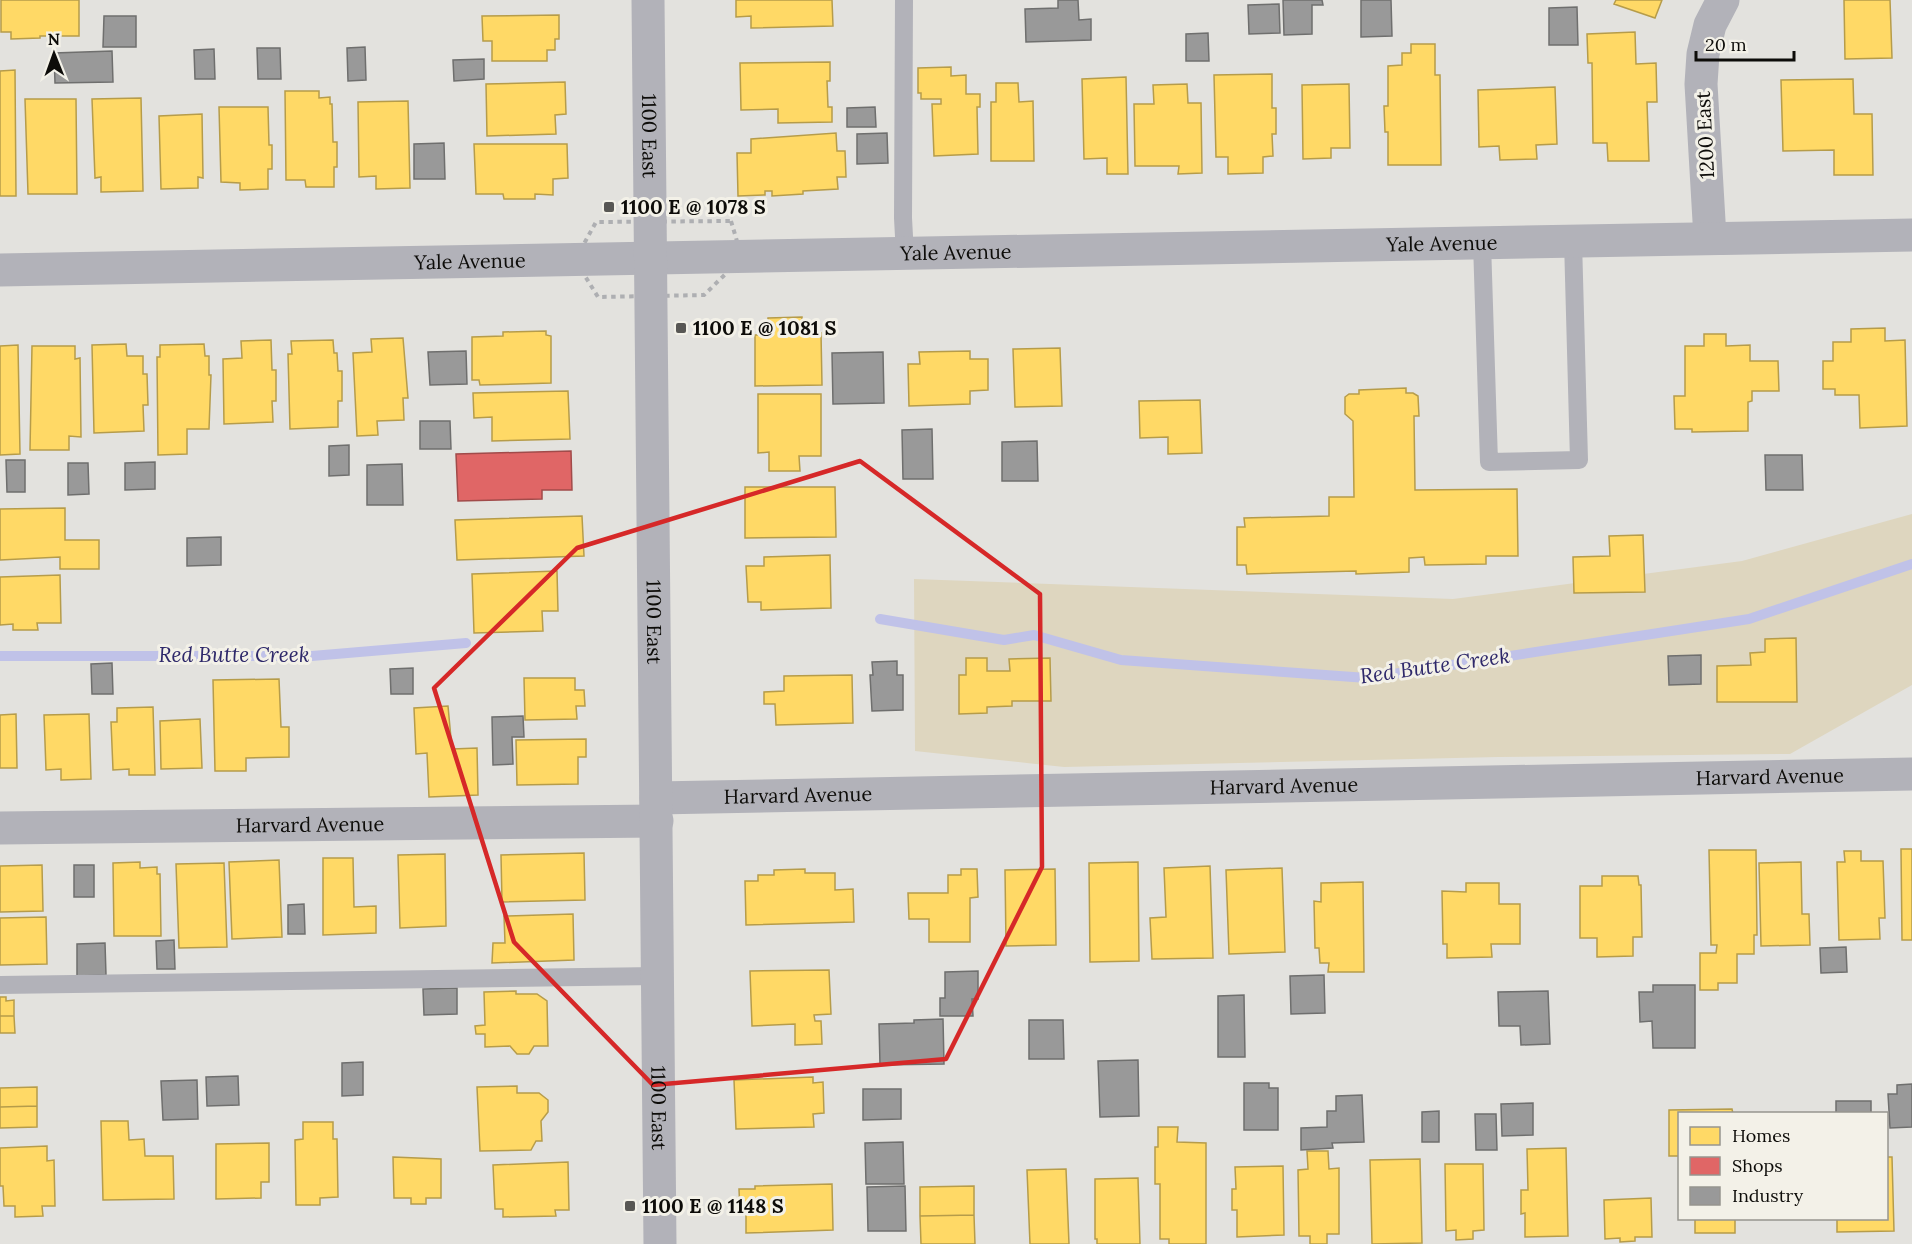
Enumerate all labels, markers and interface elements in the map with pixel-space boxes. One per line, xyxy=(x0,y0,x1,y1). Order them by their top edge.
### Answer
north arrow xyxy=(24,24,84,84)
scale bar xyxy=(1696,24,1794,62)
text: N xyxy=(47,29,60,49)
text: 20 m xyxy=(1705,33,1747,56)
street label: 1200 East xyxy=(1690,90,1719,180)
street label: 1100 East xyxy=(637,94,663,179)
place label: 1100 E @ 1078 S xyxy=(621,194,766,219)
marker: 1100 E @ 1078 S xyxy=(602,200,616,214)
street label: Yale Avenue xyxy=(1385,230,1498,257)
street label: Yale Avenue xyxy=(899,238,1012,266)
street label: Yale Avenue xyxy=(413,247,526,274)
place label: 1100 E @ 1081 S xyxy=(693,315,836,340)
marker: 1100 E @ 1081 S xyxy=(674,321,688,335)
street label: 1100 East xyxy=(642,580,667,665)
water label: Red Butte Creek xyxy=(158,641,310,668)
water label: Red Butte Creek xyxy=(1358,642,1512,689)
street label: Harvard Avenue xyxy=(1695,762,1844,790)
street label: Harvard Avenue xyxy=(1209,772,1359,799)
street label: Harvard Avenue xyxy=(723,781,873,809)
street label: Harvard Avenue xyxy=(236,811,385,837)
street label: 1100 East xyxy=(646,1066,672,1151)
legend xyxy=(1678,1112,1888,1220)
text: Homes xyxy=(1732,1124,1790,1147)
text: Shops xyxy=(1732,1154,1783,1177)
text: Industry xyxy=(1732,1184,1804,1207)
place label: 1100 E @ 1148 S xyxy=(642,1193,784,1218)
marker: 1100 E @ 1148 S xyxy=(623,1199,637,1213)

